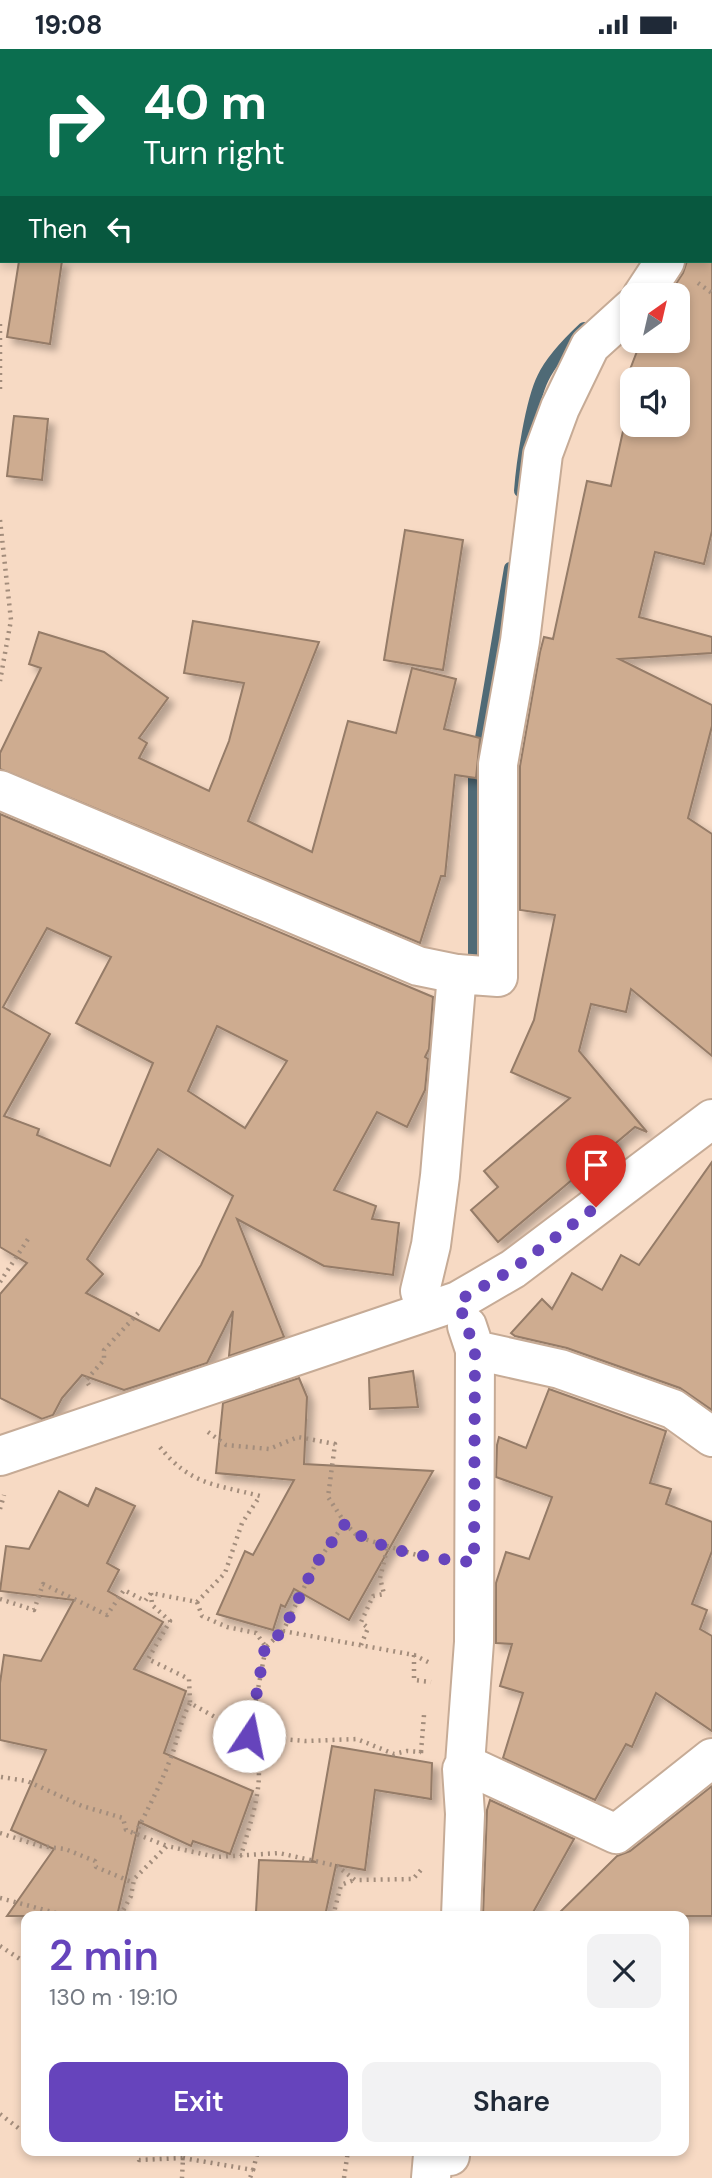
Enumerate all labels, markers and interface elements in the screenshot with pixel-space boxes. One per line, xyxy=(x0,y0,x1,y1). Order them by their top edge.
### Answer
text: 19:08 xyxy=(35,8,102,42)
text: 40 m xyxy=(143,70,267,134)
icon: right xyxy=(28,77,119,168)
text: Turn right xyxy=(143,132,285,174)
icon: left xyxy=(101,210,139,248)
text: Then xyxy=(28,212,87,246)
north arrow xyxy=(620,283,690,353)
map controls xyxy=(620,283,690,437)
button: sound xyxy=(620,367,690,437)
pin xyxy=(566,1135,626,1207)
icon: arrive xyxy=(577,1146,615,1184)
position arrow xyxy=(212,1699,286,1773)
text: 2 min xyxy=(49,1928,159,1983)
button: close xyxy=(587,1934,661,2008)
text: 130 m · 19:10 xyxy=(49,1982,178,2012)
button: Exit xyxy=(49,2062,348,2142)
button: Share xyxy=(362,2062,661,2142)

